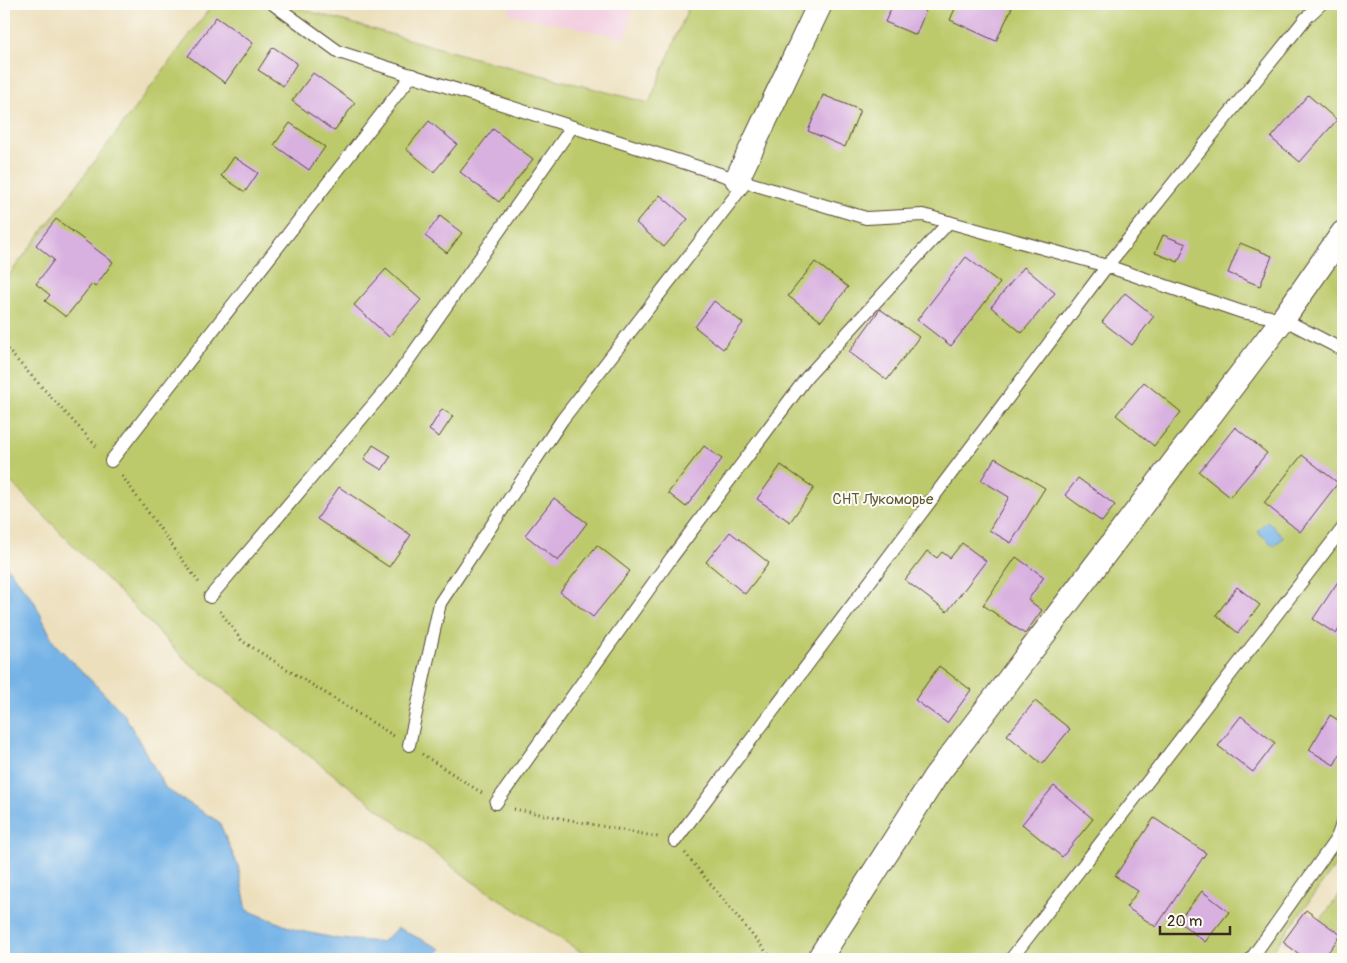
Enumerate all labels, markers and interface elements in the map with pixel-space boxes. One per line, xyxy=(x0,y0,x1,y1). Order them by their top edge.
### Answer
park label: СНТ Лукоморье xyxy=(833,490,934,509)
scale bar xyxy=(1160,903,1230,935)
text: 20 m xyxy=(1167,912,1202,931)

